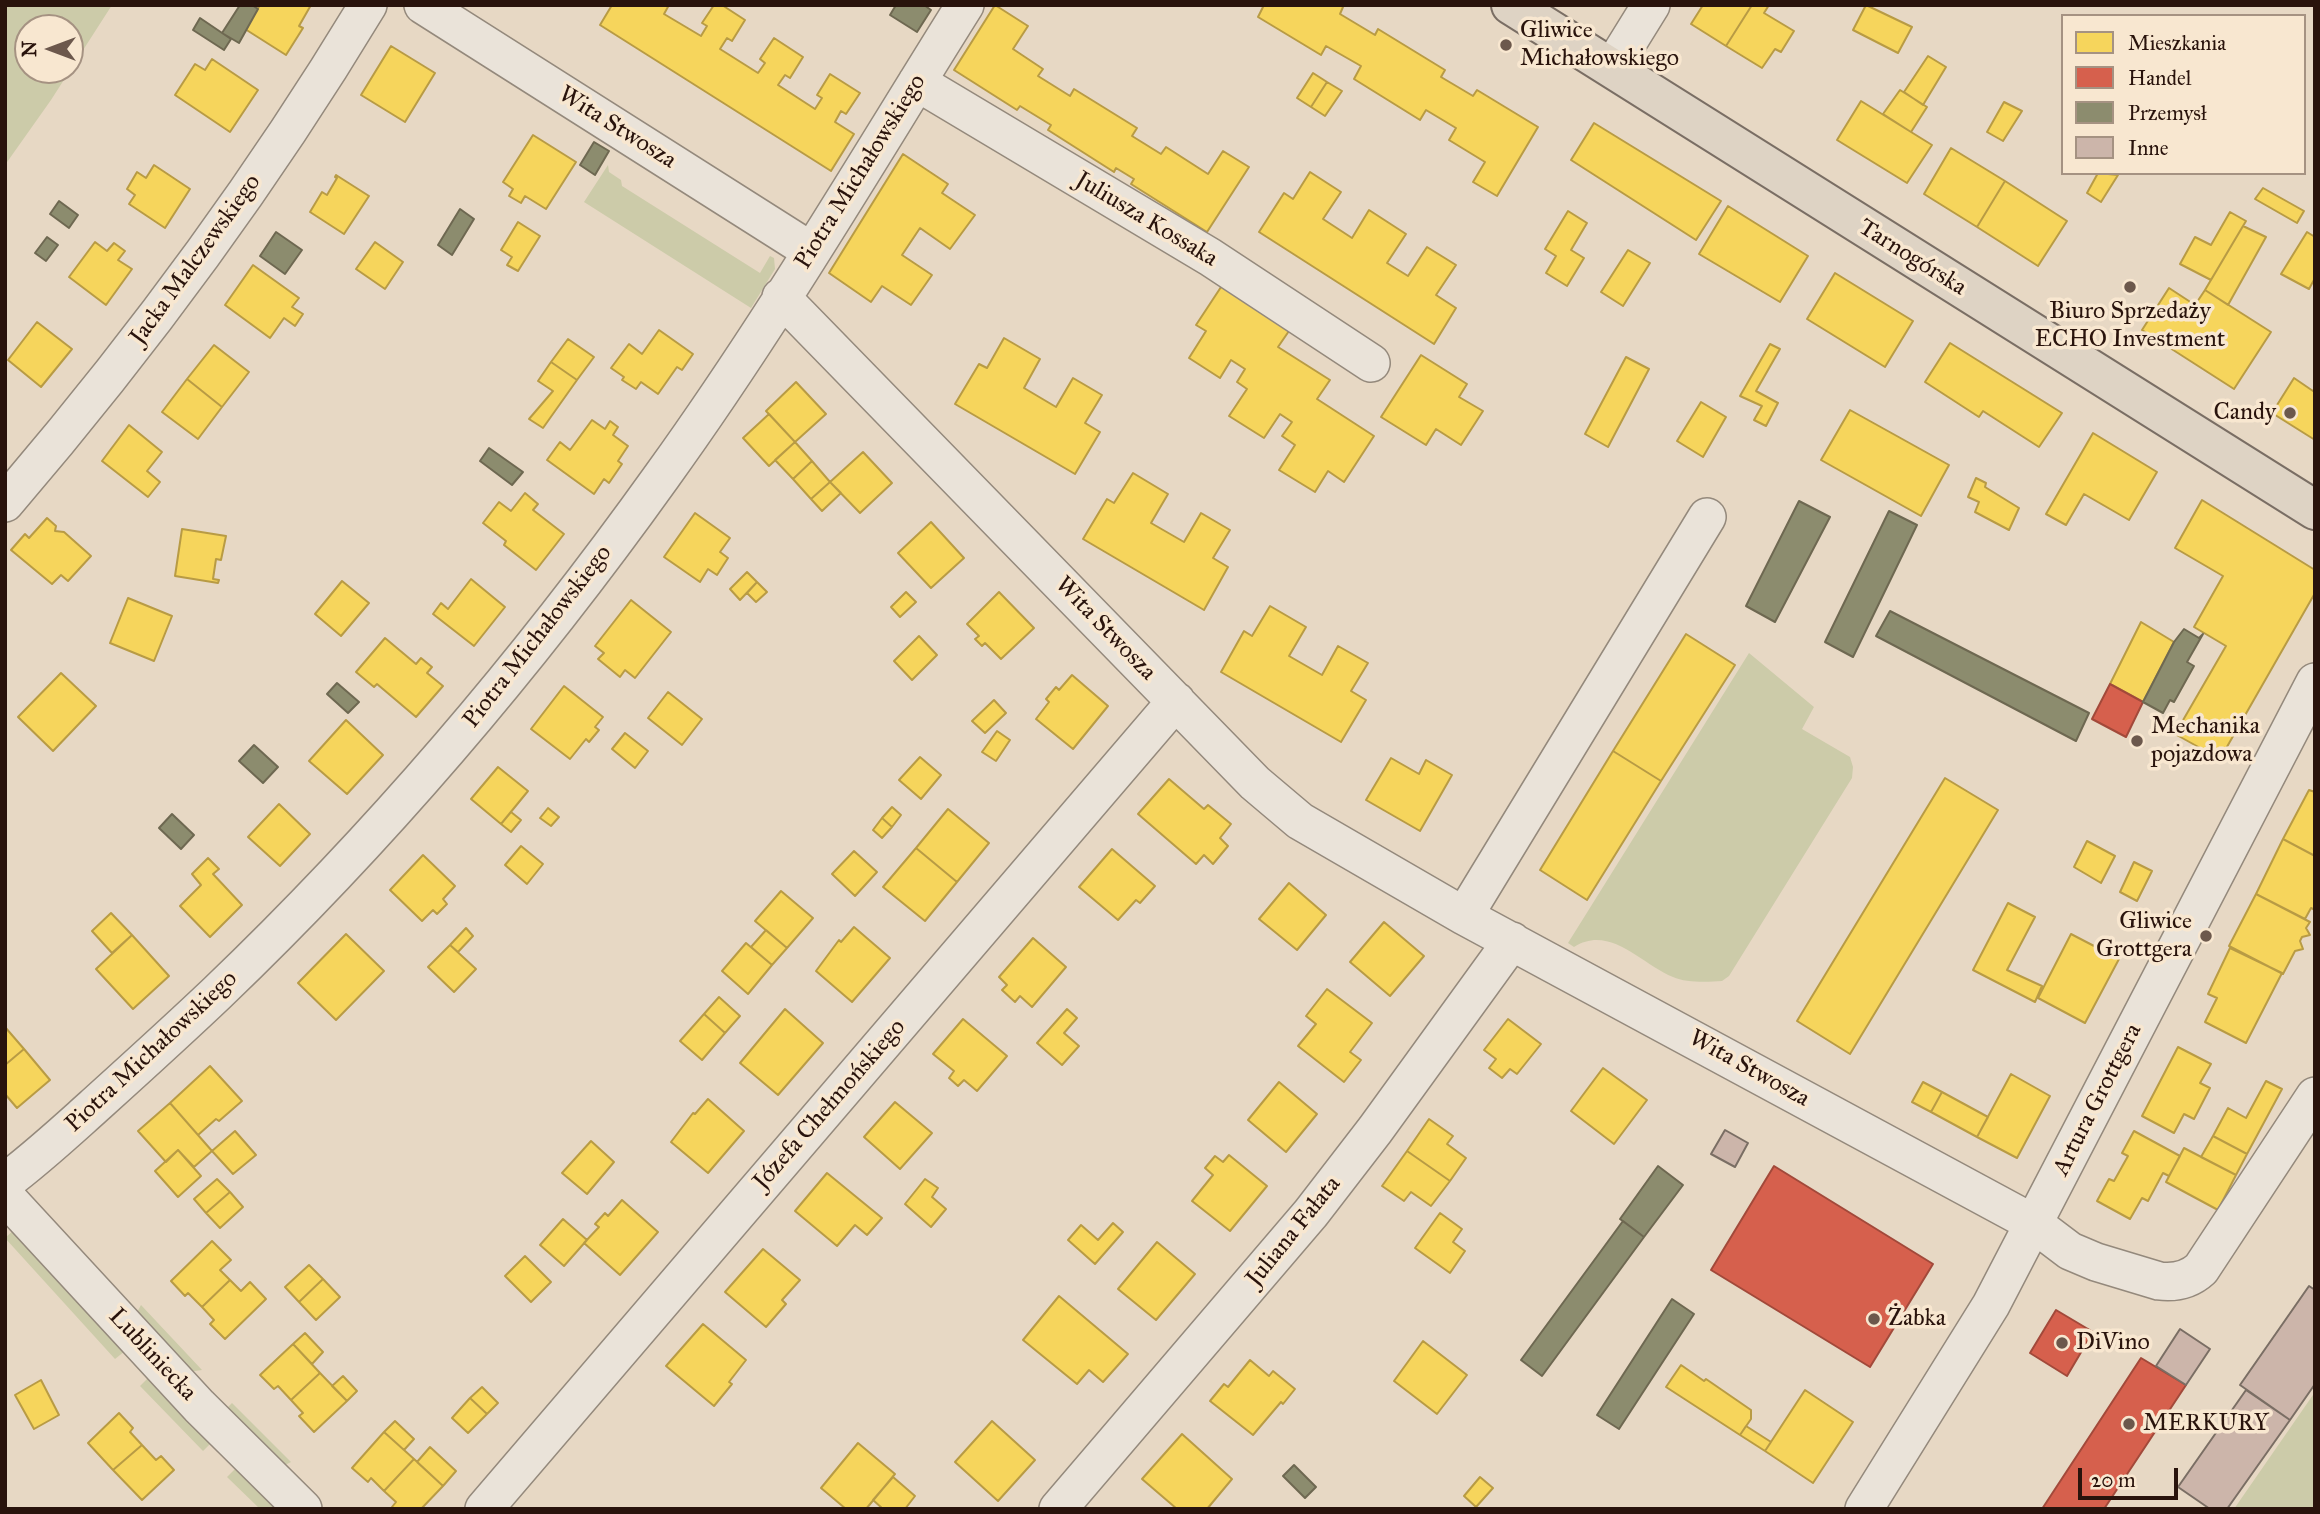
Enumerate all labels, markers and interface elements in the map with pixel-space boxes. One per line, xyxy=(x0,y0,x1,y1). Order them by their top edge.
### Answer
north arrow xyxy=(14,14,84,84)
legend xyxy=(2061,14,2306,175)
place label: Gliwice Michałowskiego xyxy=(1520,17,1679,73)
text: Mieszkania xyxy=(2128,30,2226,56)
marker: Gliwice Michałowskiego xyxy=(1498,37,1514,53)
text: N xyxy=(18,41,41,57)
text: Handel xyxy=(2128,65,2191,91)
street label: Piotra Michałowskiego xyxy=(789,69,933,275)
street label: Wita Stwosza xyxy=(553,80,681,176)
text: Przemysł xyxy=(2128,100,2207,126)
text: Inne xyxy=(2128,135,2168,161)
street label: Juliusza Kossaka xyxy=(1070,166,1222,274)
street label: Jacka Malczewskiego xyxy=(124,169,268,351)
street label: Tarnogórska xyxy=(1853,214,1971,302)
marker: Biuro Sprzedaży ECHO Investment xyxy=(2122,279,2138,295)
place label: Biuro Sprzedaży ECHO Investment xyxy=(2035,298,2225,354)
place label: Candy xyxy=(2213,399,2276,427)
marker: Candy xyxy=(2282,405,2298,421)
street label: Piotra Michałowskiego xyxy=(458,540,618,734)
street label: Wita Stwosza xyxy=(1048,571,1162,687)
place label: Mechanika pojazdowa xyxy=(2151,713,2260,769)
marker: Mechanika pojazdowa xyxy=(2129,733,2145,749)
place label: Gliwice Grottgera xyxy=(2096,908,2192,964)
marker: Gliwice Grottgera xyxy=(2198,928,2214,944)
street label: Piotra Michałowskiego xyxy=(60,965,244,1139)
street label: Józefa Chełmońskiego xyxy=(748,1014,912,1196)
street label: Artura Grottgera xyxy=(2047,1019,2149,1181)
street label: Wita Stwosza xyxy=(1684,1024,1814,1114)
street label: Juliana Fałata xyxy=(1241,1171,1347,1293)
street label: Lubliniecka xyxy=(102,1303,202,1407)
place label: Żabka xyxy=(1888,1305,1946,1333)
marker: Żabka xyxy=(1866,1311,1882,1327)
place label: DiVino xyxy=(2076,1329,2150,1357)
marker: DiVino xyxy=(2054,1335,2070,1351)
place label: MERKURY xyxy=(2143,1410,2269,1438)
marker: MERKURY xyxy=(2121,1416,2137,1432)
scale bar xyxy=(2082,1454,2182,1498)
text: 20 m xyxy=(2091,1467,2136,1493)

